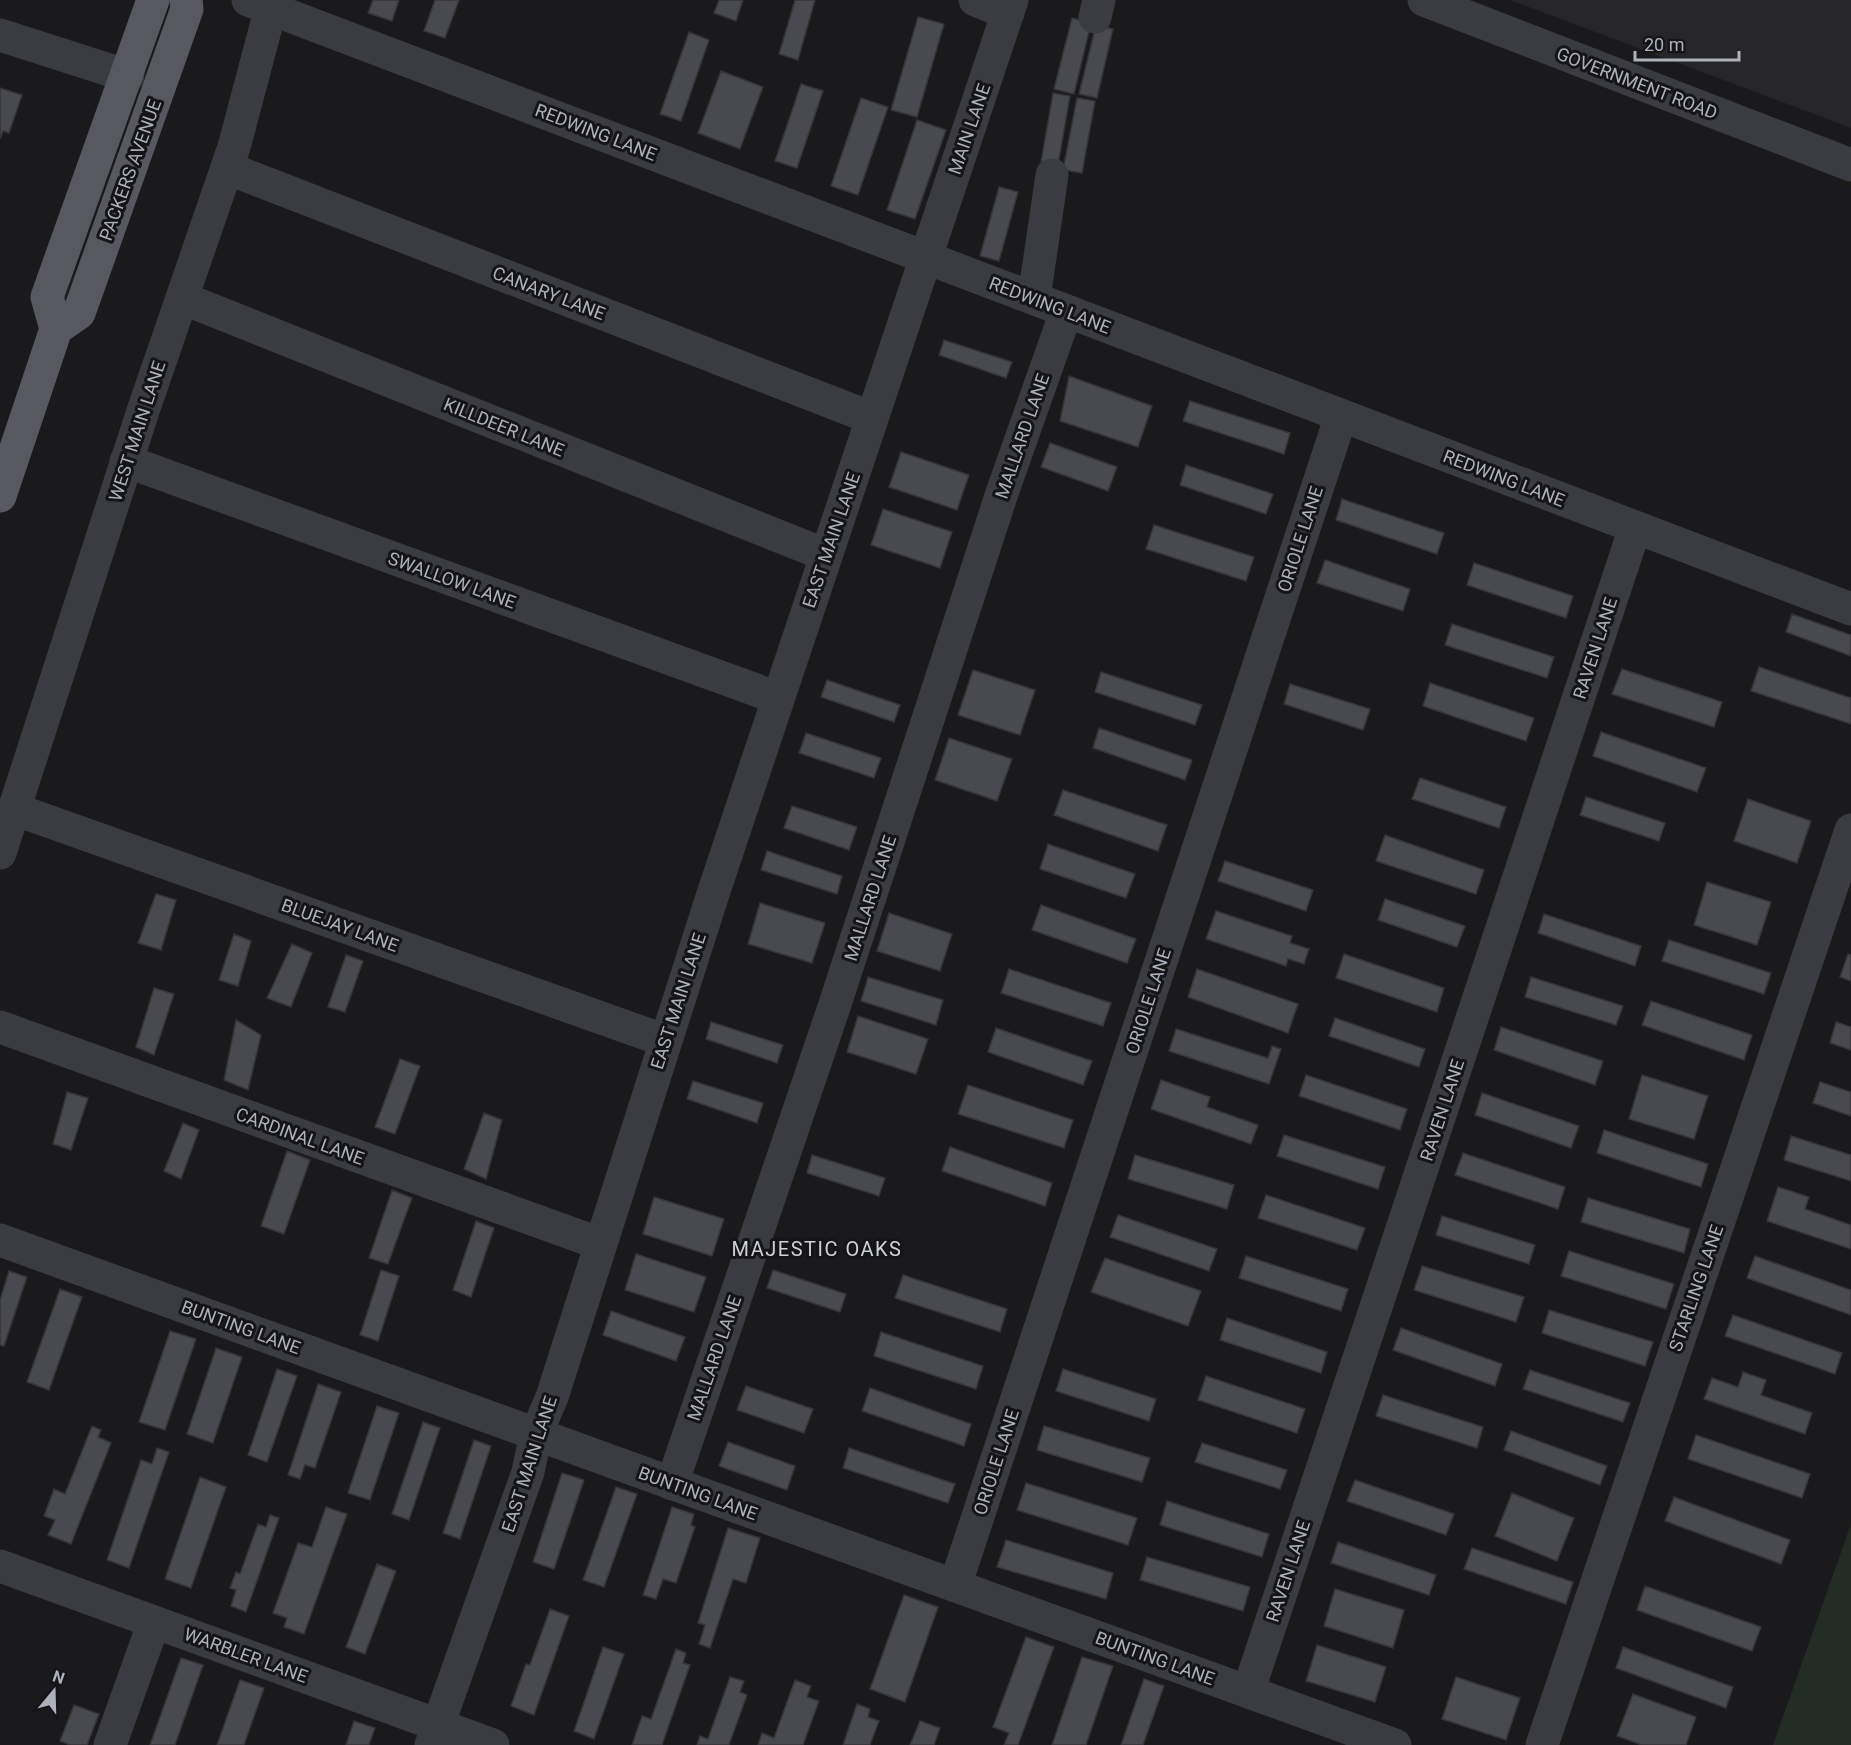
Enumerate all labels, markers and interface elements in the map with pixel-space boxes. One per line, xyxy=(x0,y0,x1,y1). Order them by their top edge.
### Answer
scale bar xyxy=(1635,24,1738,62)
text: 20 m xyxy=(1644,34,1684,55)
street label: GOVERNMENT ROAD xyxy=(1554,43,1720,123)
street label: MAIN LANE xyxy=(944,81,994,177)
street label: PACKERS AVENUE xyxy=(95,97,165,243)
street label: REDWING LANE xyxy=(532,99,660,165)
street label: CANARY LANE xyxy=(490,262,608,324)
street label: REDWING LANE xyxy=(986,272,1114,338)
street label: WEST MAIN LANE xyxy=(104,358,170,504)
street label: MALLARD LANE xyxy=(991,371,1053,501)
street label: KILLDEER LANE xyxy=(441,393,567,461)
street label: REDWING LANE xyxy=(1440,445,1568,511)
street label: EAST MAIN LANE xyxy=(798,469,864,611)
street label: ORIOLE LANE xyxy=(1273,484,1327,594)
street label: SWALLOW LANE xyxy=(385,547,519,613)
street label: RAVEN LANE xyxy=(1569,594,1621,702)
street label: MALLARD LANE xyxy=(840,832,900,964)
street label: BLUEJAY LANE xyxy=(279,894,401,956)
street label: EAST MAIN LANE xyxy=(646,930,710,1072)
street label: ORIOLE LANE xyxy=(1121,946,1175,1056)
street label: RAVEN LANE xyxy=(1416,1056,1468,1164)
street label: CARDINAL LANE xyxy=(233,1103,367,1169)
street label: STARLING LANE xyxy=(1665,1222,1727,1354)
district label: MAJESTIC OAKS xyxy=(732,1237,902,1261)
street label: MALLARD LANE xyxy=(683,1293,745,1423)
street label: BUNTING LANE xyxy=(179,1296,303,1358)
street label: EAST MAIN LANE xyxy=(497,1393,561,1535)
street label: ORIOLE LANE xyxy=(969,1407,1023,1517)
street label: BUNTING LANE xyxy=(636,1462,760,1524)
street label: RAVEN LANE xyxy=(1262,1517,1314,1625)
street label: WARBLER LANE xyxy=(181,1623,311,1687)
street label: BUNTING LANE xyxy=(1093,1627,1217,1689)
north arrow xyxy=(24,1661,84,1721)
text: N xyxy=(50,1666,67,1688)

